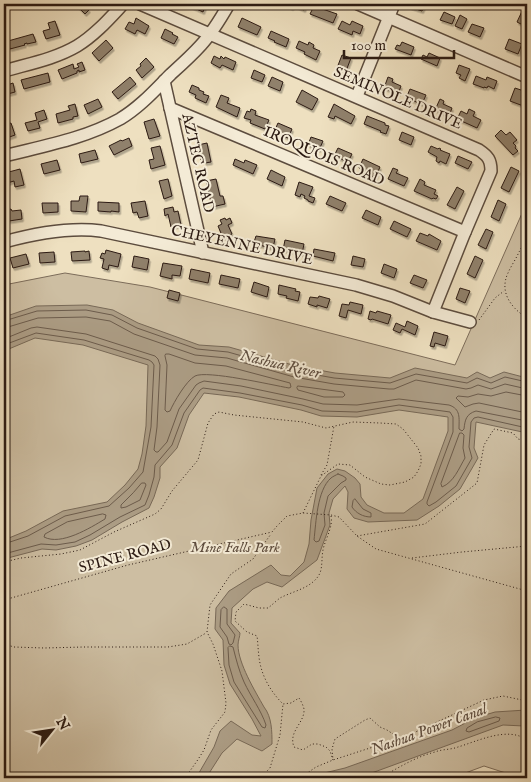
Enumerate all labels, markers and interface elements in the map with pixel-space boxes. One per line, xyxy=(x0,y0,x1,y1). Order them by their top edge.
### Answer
scale bar xyxy=(344,28,454,60)
text: 100 m xyxy=(351,36,387,55)
street label: SEMINOLE DRIVE xyxy=(331,62,465,134)
street label: AZTEC ROAD xyxy=(177,111,219,215)
street label: IROQUOIS ROAD xyxy=(261,122,387,190)
street label: CHEYENNE DRIVE xyxy=(170,221,314,269)
water label: Nashua River xyxy=(238,346,324,384)
street label: SPINE ROAD xyxy=(77,535,173,577)
park label: Mine Falls Park xyxy=(190,538,280,557)
water label: Nashua Power Canal xyxy=(368,699,491,760)
north arrow xyxy=(28,704,78,754)
text: N xyxy=(51,713,73,734)

